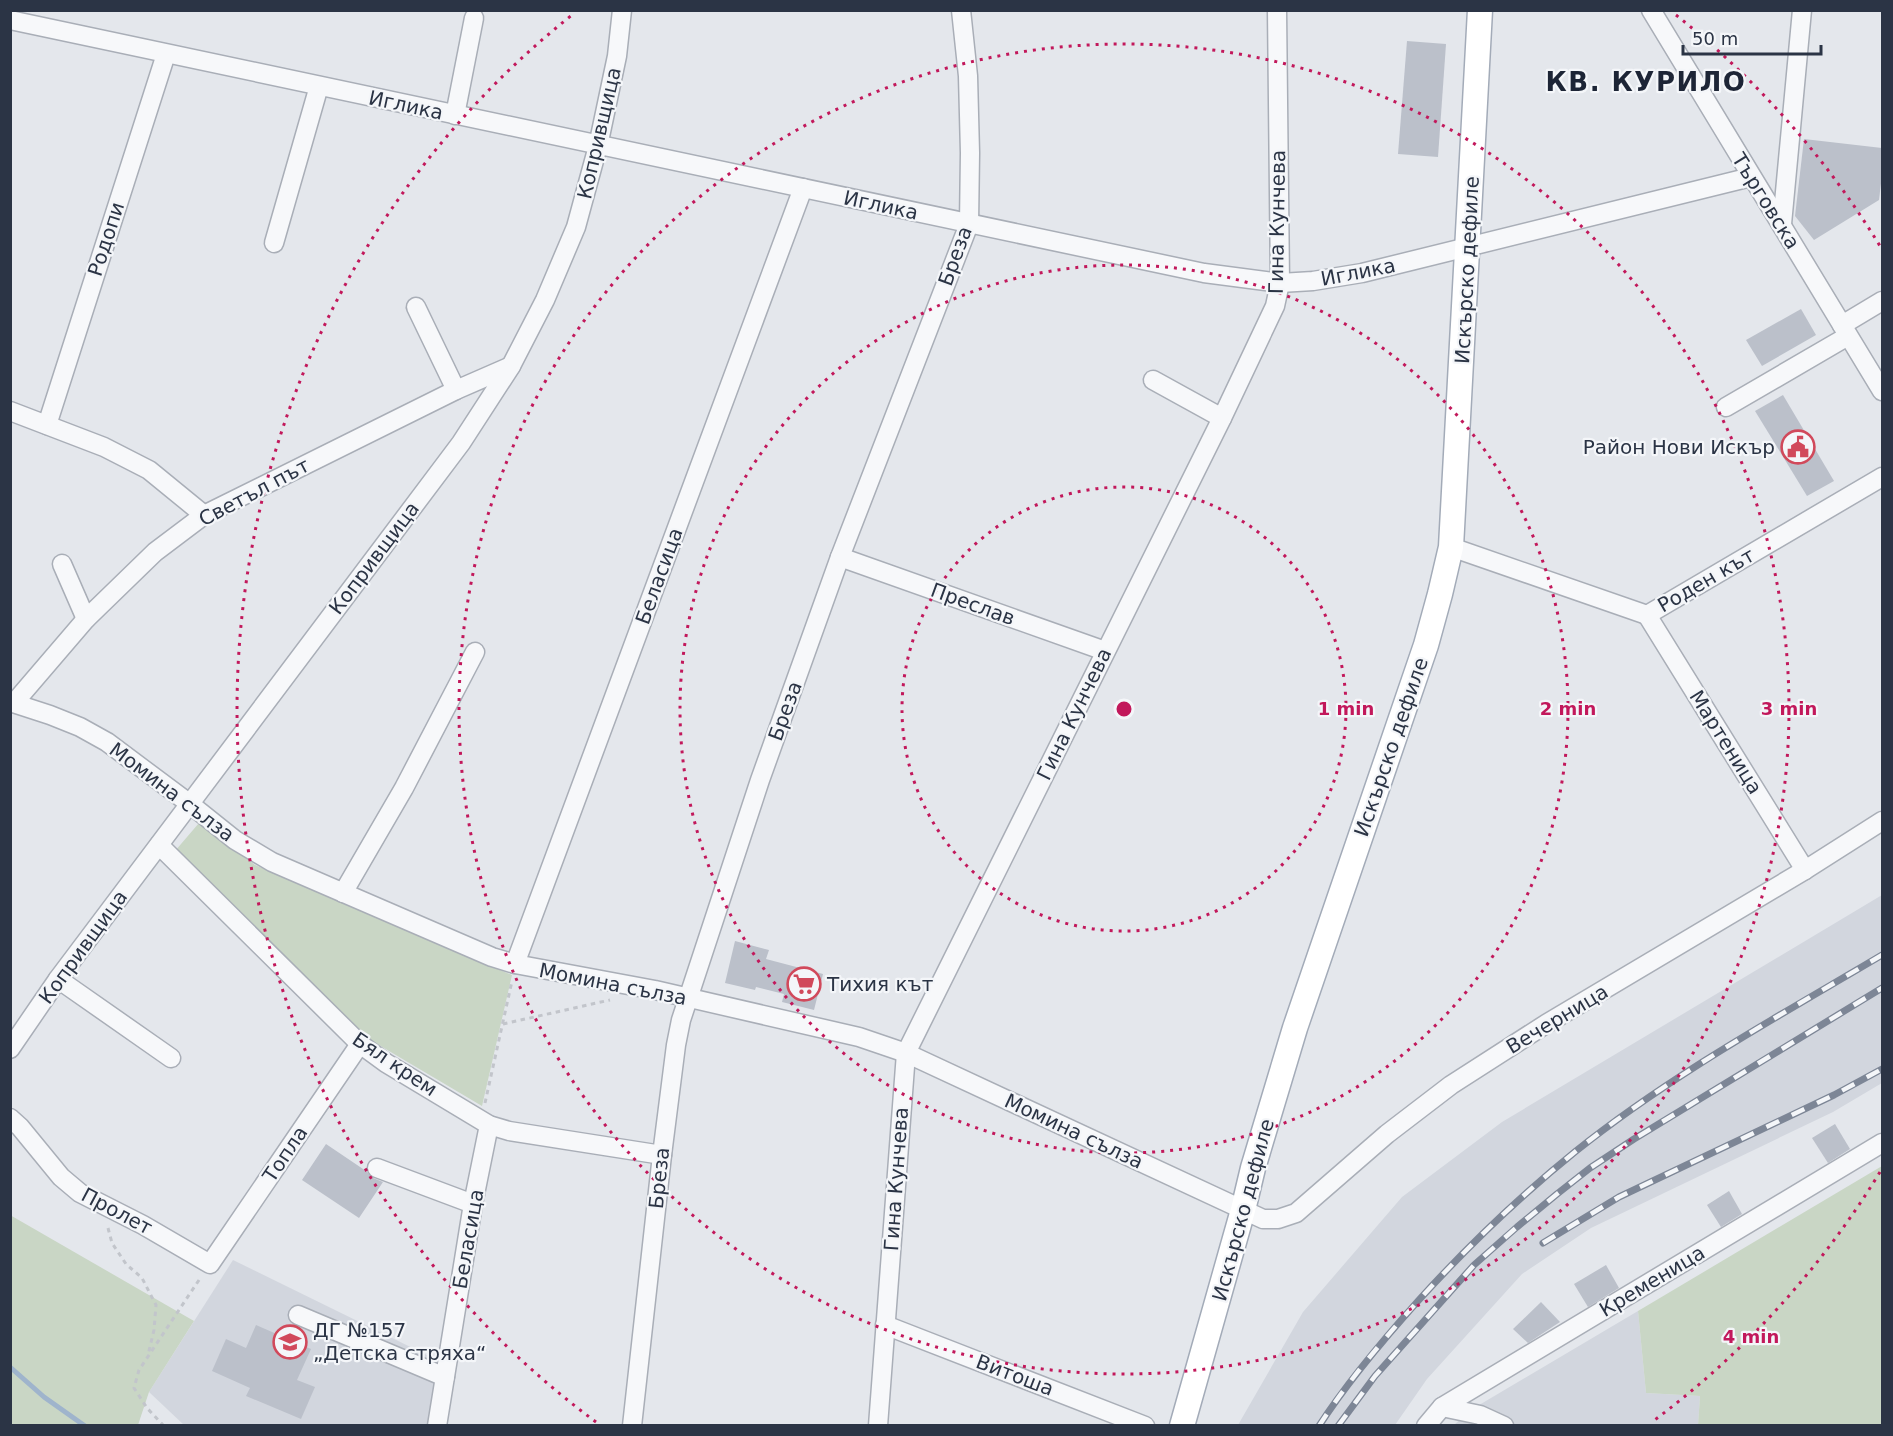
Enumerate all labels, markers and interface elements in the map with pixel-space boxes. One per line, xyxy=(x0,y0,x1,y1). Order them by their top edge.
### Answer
scale bar xyxy=(1683,18,1821,56)
text: 50 m xyxy=(1692,28,1738,49)
street label: Копривщица xyxy=(572,65,626,201)
district label: КВ. КУРИЛО xyxy=(1546,67,1746,97)
street label: Иглика xyxy=(367,85,445,125)
street label: Търговска xyxy=(1726,148,1805,254)
street label: Гина Кунчева xyxy=(1264,150,1290,294)
street label: Искърско дефиле xyxy=(1450,176,1484,364)
street label: Иглика xyxy=(842,185,920,225)
street label: Родопи xyxy=(83,199,129,279)
street label: Бреза xyxy=(933,223,977,289)
street label: Иглика xyxy=(1319,253,1397,291)
public building icon: Район Нови Искър xyxy=(1780,429,1816,465)
place label: Район Нови Искър xyxy=(1583,435,1775,459)
street label: Светъл път xyxy=(195,453,314,531)
street label: Копривщица xyxy=(324,497,424,619)
street label: Беласица xyxy=(630,524,688,628)
street label: Роден кът xyxy=(1653,543,1759,617)
street label: Преслав xyxy=(928,578,1018,630)
street label: Гина Кунчева xyxy=(1032,644,1116,784)
street label: Искърско дефиле xyxy=(1349,654,1433,840)
street label: Бреза xyxy=(763,678,807,744)
street label: Мартеница xyxy=(1685,686,1767,798)
text: 1 min xyxy=(1318,698,1374,719)
text: 2 min xyxy=(1540,698,1596,719)
text: 3 min xyxy=(1761,698,1817,719)
centre of rings xyxy=(1114,699,1134,719)
street label: Момина сълза xyxy=(105,737,239,847)
street label: Копривщица xyxy=(34,885,132,1009)
street label: Момина сълза xyxy=(537,958,689,1010)
supermarket icon: Тихия кът xyxy=(786,966,822,1002)
place label: Тихия кът xyxy=(826,972,934,996)
street label: Вечерница xyxy=(1502,979,1612,1059)
street label: Бял крем xyxy=(348,1027,442,1101)
street label: Момина сълза xyxy=(1001,1088,1147,1174)
street label: Гина Кунчева xyxy=(879,1106,913,1252)
street label: Искърско дефиле xyxy=(1207,1116,1279,1304)
street label: Топла xyxy=(257,1121,312,1187)
street label: Бреза xyxy=(644,1146,674,1210)
street label: Пролет xyxy=(77,1182,157,1240)
street label: Беласица xyxy=(447,1187,489,1291)
street label: Кременица xyxy=(1595,1240,1709,1322)
place label: ДГ №157 „Детска стряха“ xyxy=(313,1318,486,1365)
school or university icon: ДГ №157 „Детска стряха“ xyxy=(272,1324,308,1360)
text: 4 min xyxy=(1723,1326,1779,1347)
street label: Витоша xyxy=(973,1349,1057,1401)

